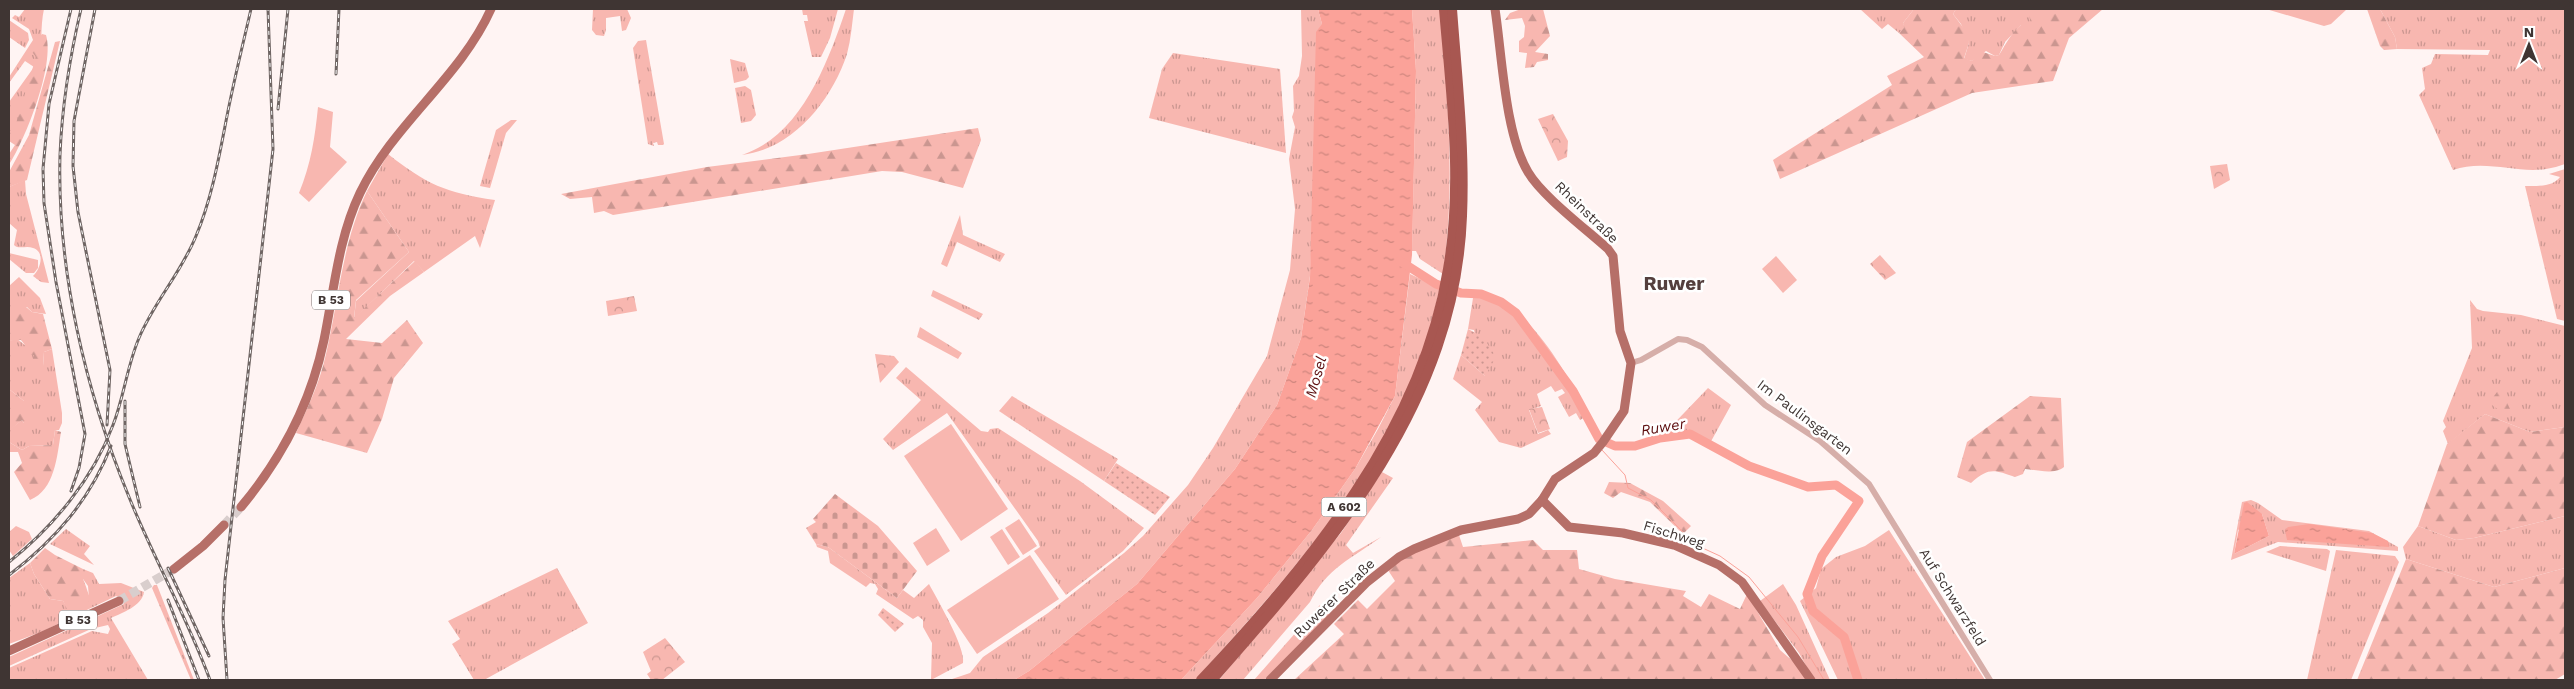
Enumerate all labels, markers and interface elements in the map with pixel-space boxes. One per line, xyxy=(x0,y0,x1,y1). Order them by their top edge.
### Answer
north arrow xyxy=(2504,20,2554,70)
text: N xyxy=(2524,24,2534,40)
street label: Rheinstraße xyxy=(1552,178,1622,246)
district label: Ruwer xyxy=(1644,272,1705,295)
road number: B 53 xyxy=(312,290,350,310)
water label: Mosel xyxy=(1302,354,1331,400)
street label: Im Paulinsgarten xyxy=(1754,376,1856,458)
water label: Ruwer xyxy=(1639,414,1688,439)
road number: A 602 xyxy=(1322,498,1366,516)
street label: Fischweg xyxy=(1642,517,1707,551)
street label: Auf Schwarzfeld xyxy=(1917,545,1989,649)
street label: Ruwerer Straße xyxy=(1290,555,1378,641)
road number: B 53 xyxy=(59,610,97,630)

